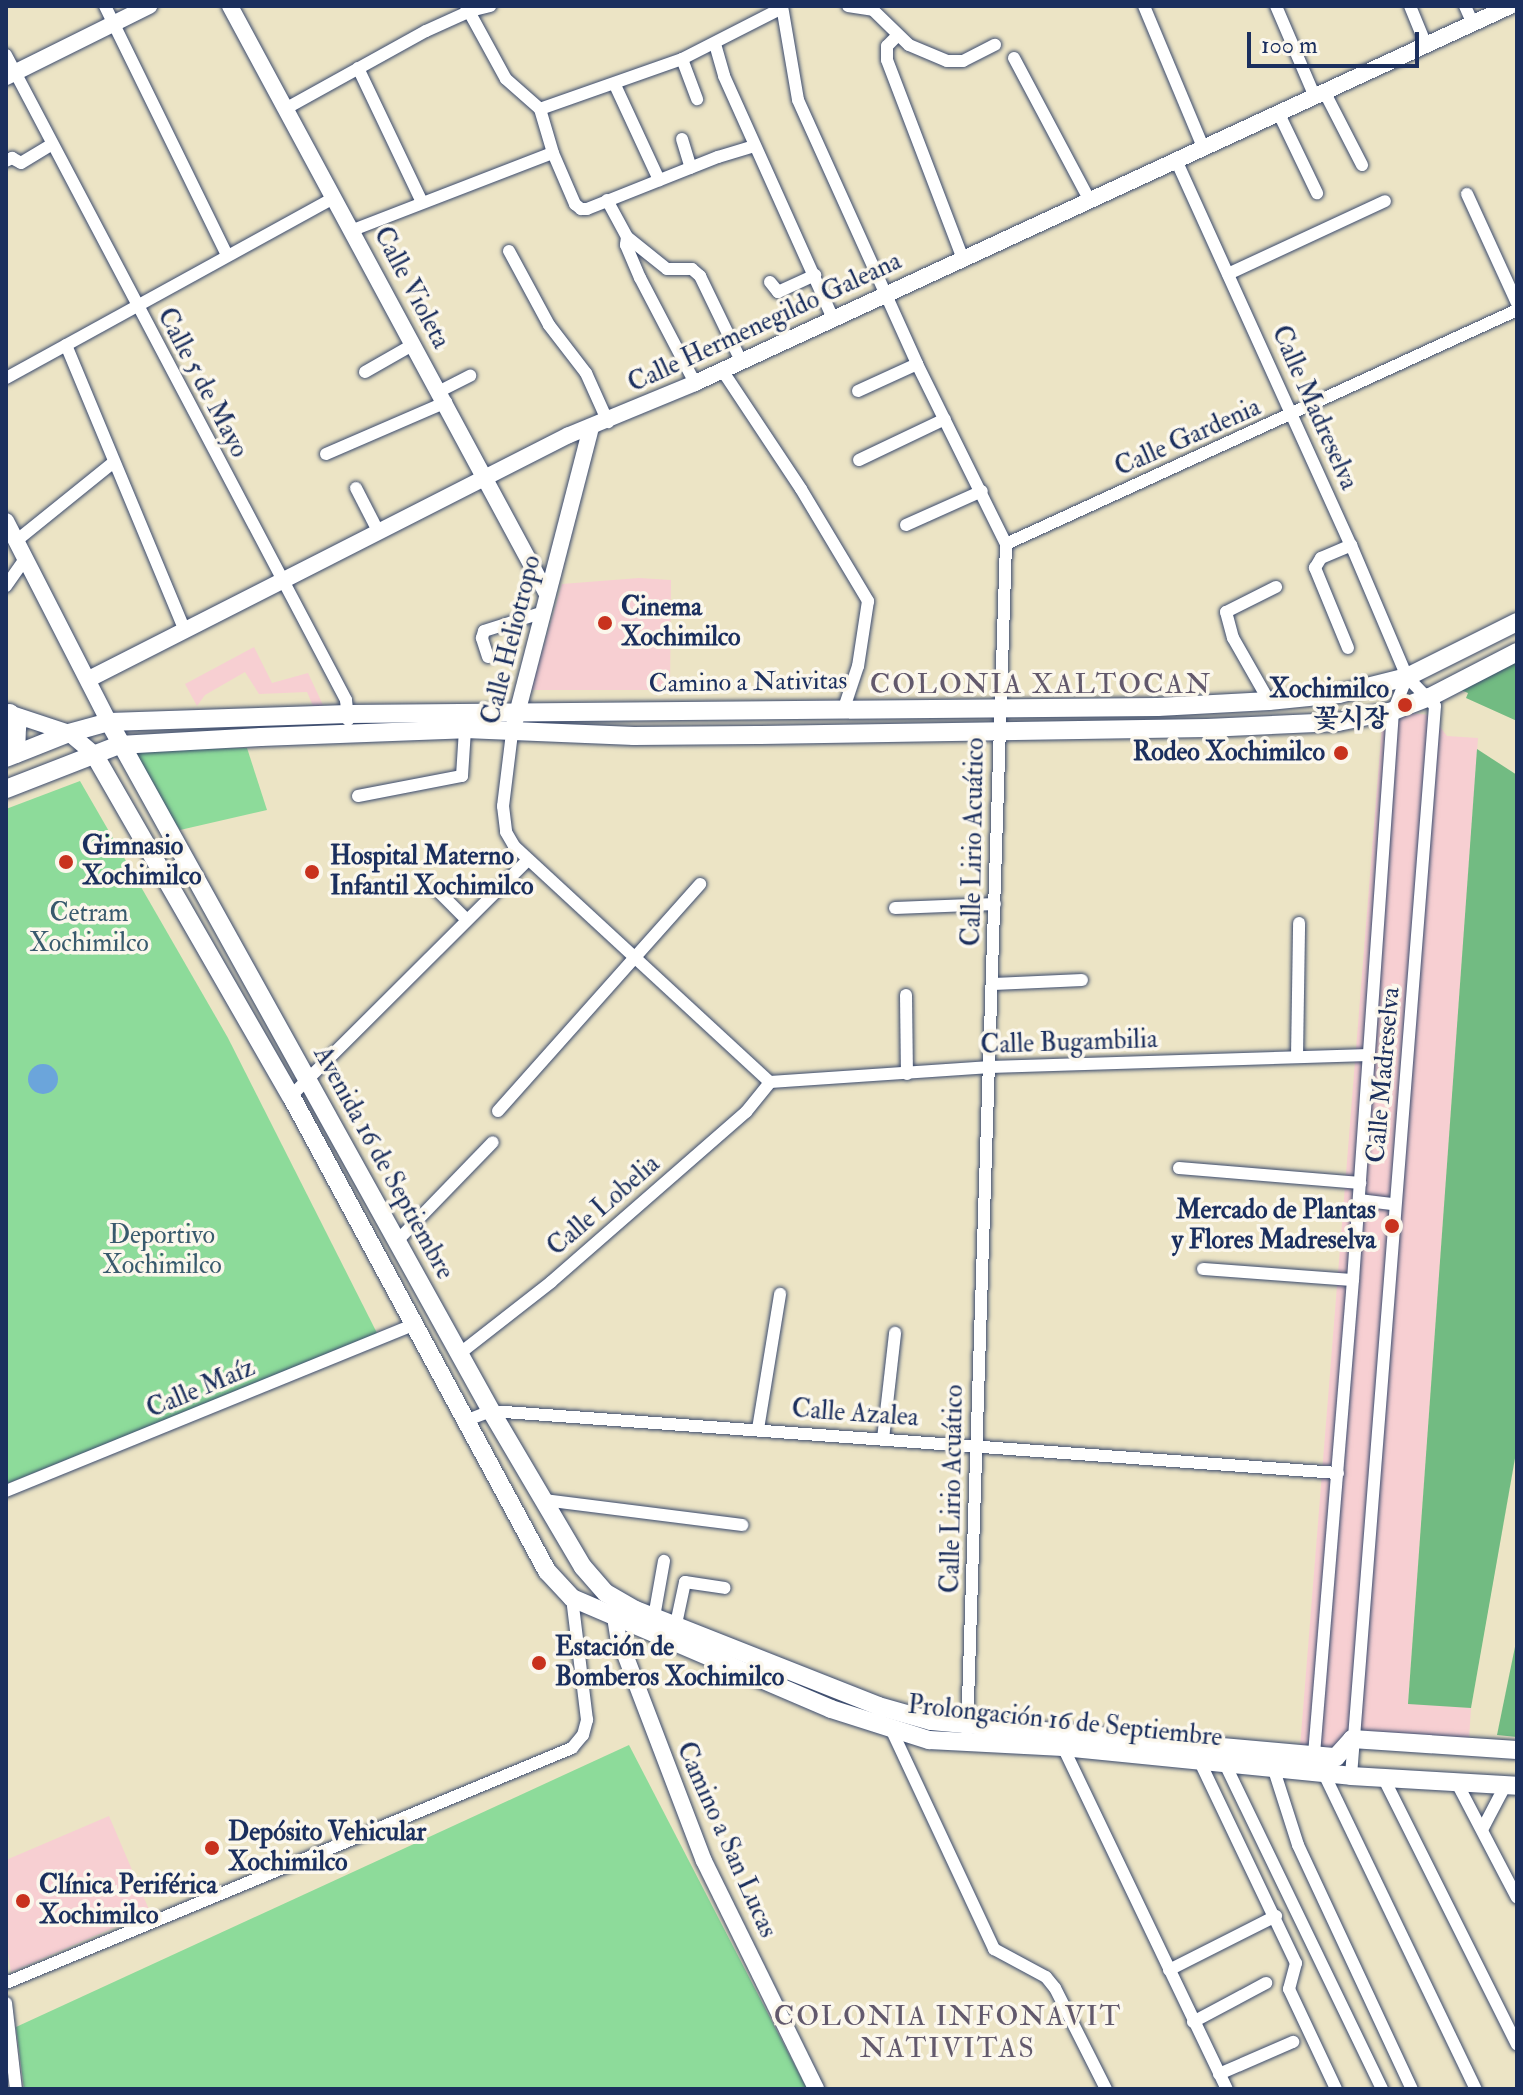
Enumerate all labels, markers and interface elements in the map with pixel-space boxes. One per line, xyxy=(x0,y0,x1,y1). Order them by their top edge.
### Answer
scale bar xyxy=(1251,16,1423,66)
text: 100 m xyxy=(1261,30,1318,61)
street label: Calle Violeta xyxy=(366,222,456,354)
street label: Calle Hermenegildo Galeana xyxy=(623,246,907,400)
street label: Calle 5 de Mayo xyxy=(150,303,254,463)
street label: Calle Madreselva xyxy=(1264,321,1364,495)
street label: Calle Gardenia xyxy=(1110,392,1266,484)
street label: Calle Heliotropo xyxy=(476,552,548,728)
place label: Cinema Xochimilco xyxy=(621,592,741,654)
marker: Cinema Xochimilco xyxy=(596,614,614,632)
street label: Camino a Nativitas xyxy=(648,666,848,700)
district label: COLONIA XALTOCAN xyxy=(870,668,1212,702)
place label: Xochimilco 꽃시장 xyxy=(1269,674,1389,736)
marker: Xochimilco 꽃시장 xyxy=(1396,696,1414,714)
street label: Calle Lirio Acuático xyxy=(957,737,991,947)
place label: Rodeo Xochimilco xyxy=(1133,737,1325,769)
marker: Rodeo Xochimilco xyxy=(1332,744,1350,762)
place label: Gimnasio Xochimilco xyxy=(82,831,202,892)
place label: Hospital Materno Infantil Xochimilco xyxy=(330,841,533,902)
marker: Gimnasio Xochimilco xyxy=(57,853,75,871)
marker: Hospital Materno Infantil Xochimilco xyxy=(301,861,323,883)
park label: Cetram Xochimilco xyxy=(29,898,149,960)
street label: Calle Madreselva xyxy=(1361,986,1407,1164)
street label: Calle Bugambilia xyxy=(980,1024,1158,1062)
street label: Avenida 16 de Septiembre xyxy=(306,1041,460,1285)
street label: Calle Lobelia xyxy=(541,1149,667,1263)
place label: Mercado de Plantas y Flores Madreselva xyxy=(1172,1195,1376,1256)
marker: Mercado de Plantas y Flores Madreselva xyxy=(1383,1217,1401,1235)
park label: Deportivo Xochimilco xyxy=(102,1220,222,1282)
street label: Calle Maíz xyxy=(142,1352,260,1426)
street label: Calle Lirio Acuático xyxy=(936,1384,970,1594)
street label: Calle Azalea xyxy=(791,1394,919,1434)
place label: Estación de Bomberos Xochimilco xyxy=(555,1632,784,1694)
marker: Estación de Bomberos Xochimilco xyxy=(530,1654,548,1672)
street label: Prolongación 16 de Septiembre xyxy=(906,1690,1224,1754)
street label: Camino a San Lucas xyxy=(669,1737,783,1943)
place label: Depósito Vehicular Xochimilco xyxy=(228,1817,426,1878)
marker: Depósito Vehicular Xochimilco xyxy=(203,1839,221,1857)
place label: Clínica Periférica Xochimilco xyxy=(39,1870,217,1932)
marker: Clínica Periférica Xochimilco xyxy=(14,1892,32,1910)
district label: COLONIA INFONAVIT NATIVITAS xyxy=(774,2000,1122,2066)

